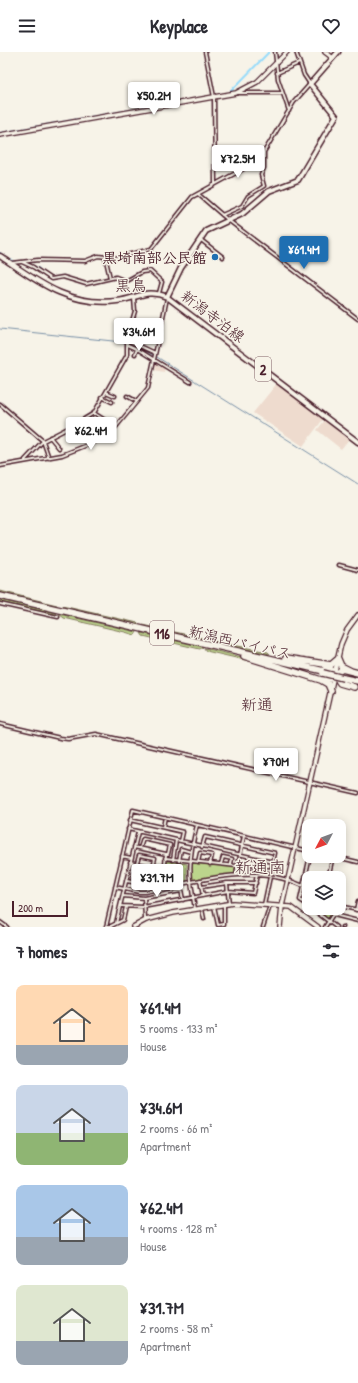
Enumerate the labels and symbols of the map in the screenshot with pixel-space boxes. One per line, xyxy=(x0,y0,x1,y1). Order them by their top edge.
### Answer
pin: ¥50.2M xyxy=(121,82,187,116)
pin: ¥72.5M xyxy=(205,145,271,179)
pin: ¥61.4M xyxy=(271,236,337,270)
place label: 黒埼南部公民館 xyxy=(102,247,207,268)
marker: 黒埼南部公民館 xyxy=(210,252,220,262)
district label: 黒鳥 xyxy=(115,274,147,296)
street label: 新潟寺泊線 xyxy=(177,285,249,347)
pin: ¥34.6M xyxy=(106,318,172,352)
road number: 2 xyxy=(255,357,271,381)
pin: ¥62.4M xyxy=(58,417,124,451)
street label: 新潟西バイパス xyxy=(187,620,293,664)
road number: 116 xyxy=(150,621,174,645)
district label: 新通 xyxy=(241,693,273,715)
pin: ¥70M xyxy=(252,748,300,782)
north arrow xyxy=(302,819,346,863)
district label: 新通南 xyxy=(235,855,286,878)
pin: ¥31.7M xyxy=(124,864,190,898)
scale bar xyxy=(12,899,68,918)

